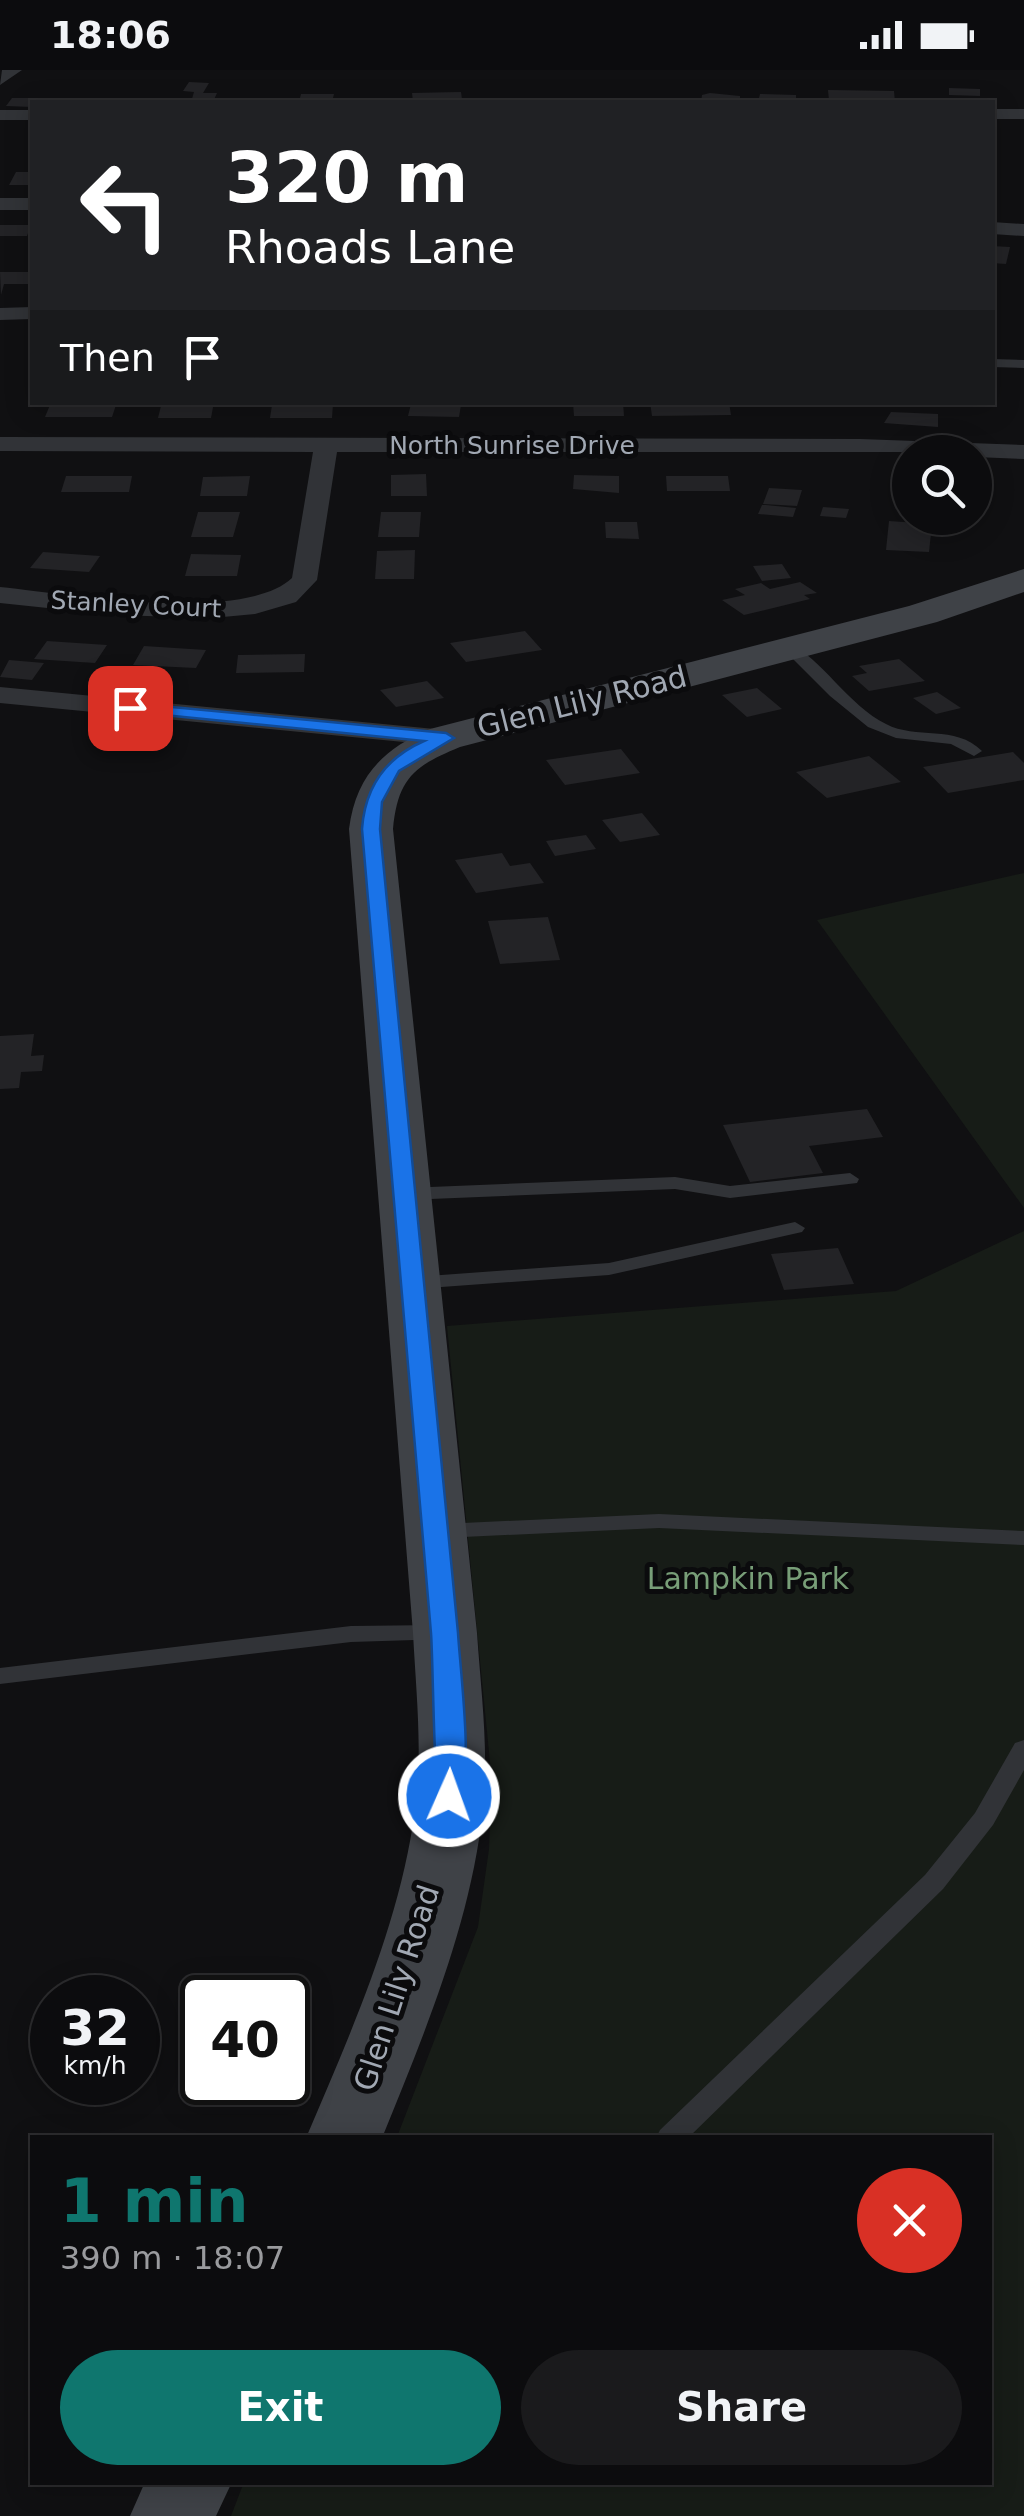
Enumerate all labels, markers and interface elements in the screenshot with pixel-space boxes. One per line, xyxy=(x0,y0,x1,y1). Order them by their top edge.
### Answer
text: 18:06 xyxy=(50,13,171,57)
text: 320 m xyxy=(225,137,468,219)
icon: left xyxy=(60,140,190,270)
text: Rhoads Lane xyxy=(225,221,515,274)
icon: arrive xyxy=(175,330,230,385)
text: Then xyxy=(60,336,155,380)
street label: North Sunrise Drive xyxy=(389,431,635,460)
map controls xyxy=(892,435,992,535)
button: search xyxy=(892,435,992,535)
street label: Stanley Court xyxy=(50,586,222,623)
street label: Glen Lily Road xyxy=(474,659,690,744)
pin xyxy=(88,666,173,751)
icon: arrive xyxy=(103,681,158,736)
park label: Lampkin Park xyxy=(647,1561,850,1596)
position arrow xyxy=(397,1744,501,1848)
street label: Glen Lily Road xyxy=(347,1880,446,2095)
speed limit sign: 40 xyxy=(180,1975,310,2105)
text: 32 xyxy=(60,1999,130,2057)
text: km/h xyxy=(63,2051,127,2080)
text: 1 min xyxy=(60,2166,248,2236)
button: close xyxy=(857,2168,962,2273)
text: 390 m · 18:07 xyxy=(60,2239,285,2277)
button: Exit xyxy=(60,2350,501,2465)
button: Share xyxy=(521,2350,962,2465)

